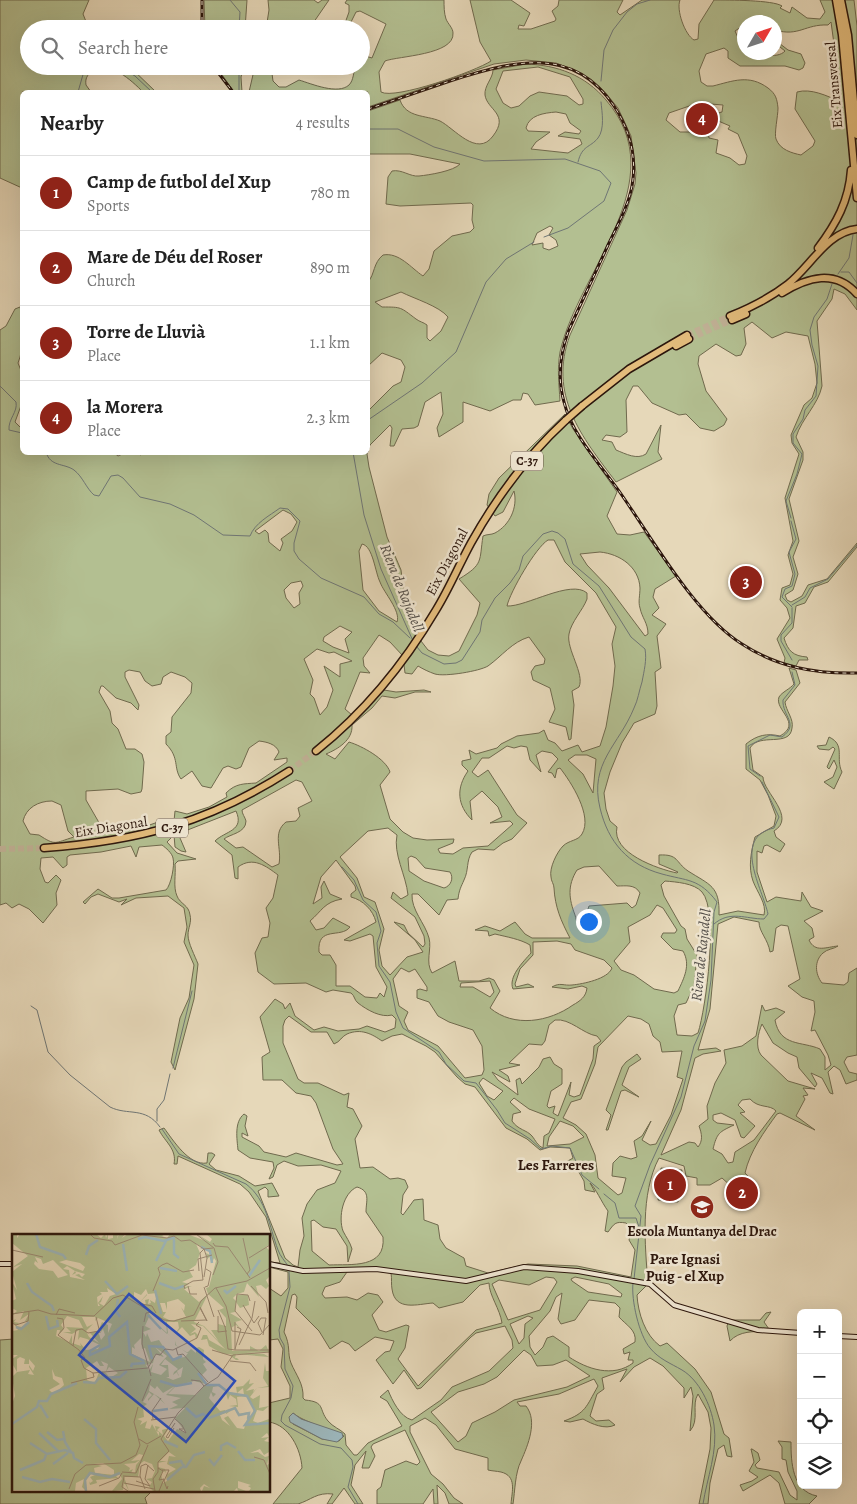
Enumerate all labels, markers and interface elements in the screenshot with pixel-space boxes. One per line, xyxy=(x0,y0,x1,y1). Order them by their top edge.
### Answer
north arrow xyxy=(737,15,782,60)
search box xyxy=(20,20,370,75)
icon: search xyxy=(38,34,66,62)
text: Search here xyxy=(78,35,168,61)
street label: Eix Transversal xyxy=(821,40,847,129)
pin: 4 xyxy=(686,100,718,138)
text: Nearby xyxy=(40,109,103,137)
text: 4 results xyxy=(296,112,350,134)
text: Camp de futbol del Xup xyxy=(87,169,271,195)
text: 1 xyxy=(53,182,59,204)
text: 780 m xyxy=(311,182,350,204)
text: Sports xyxy=(87,195,130,217)
text: Mare de Déu del Roser xyxy=(87,244,262,270)
text: 2 xyxy=(52,257,60,279)
text: 890 m xyxy=(310,257,350,279)
text: Church xyxy=(87,270,136,292)
text: Torre de Lluvià xyxy=(87,319,205,345)
text: 3 xyxy=(53,332,59,354)
text: 1.1 km xyxy=(310,332,350,354)
text: Place xyxy=(87,345,121,367)
text: la Morera xyxy=(87,394,163,420)
text: 4 xyxy=(52,407,60,429)
text: 2.3 km xyxy=(306,407,350,429)
text: Place xyxy=(87,420,121,442)
road number: C-37 xyxy=(511,452,543,471)
street label: Eix Diagonal xyxy=(421,525,473,599)
water label: Riera de Rajadell xyxy=(375,541,429,635)
pin: 3 xyxy=(730,563,762,601)
street label: Eix Diagonal xyxy=(73,812,149,842)
road number: C-37 xyxy=(156,818,188,838)
water label: Riera de Rajadell xyxy=(686,907,716,1002)
your location xyxy=(576,909,602,935)
district label: Les Farreres xyxy=(518,1155,594,1175)
pin: 1 xyxy=(654,1166,686,1204)
pin: 2 xyxy=(726,1174,758,1212)
school or university icon: Escola Muntanya del Drac xyxy=(689,1194,715,1220)
place label: Escola Muntanya del Drac xyxy=(627,1222,777,1241)
inset map xyxy=(12,1234,270,1492)
district label: Pare Ignasi Puig - el Xup xyxy=(646,1249,724,1286)
map controls xyxy=(797,1309,842,1489)
button: + xyxy=(797,1309,842,1354)
button: − xyxy=(797,1354,842,1399)
button: locate xyxy=(797,1399,842,1444)
button: layers xyxy=(797,1444,842,1489)

